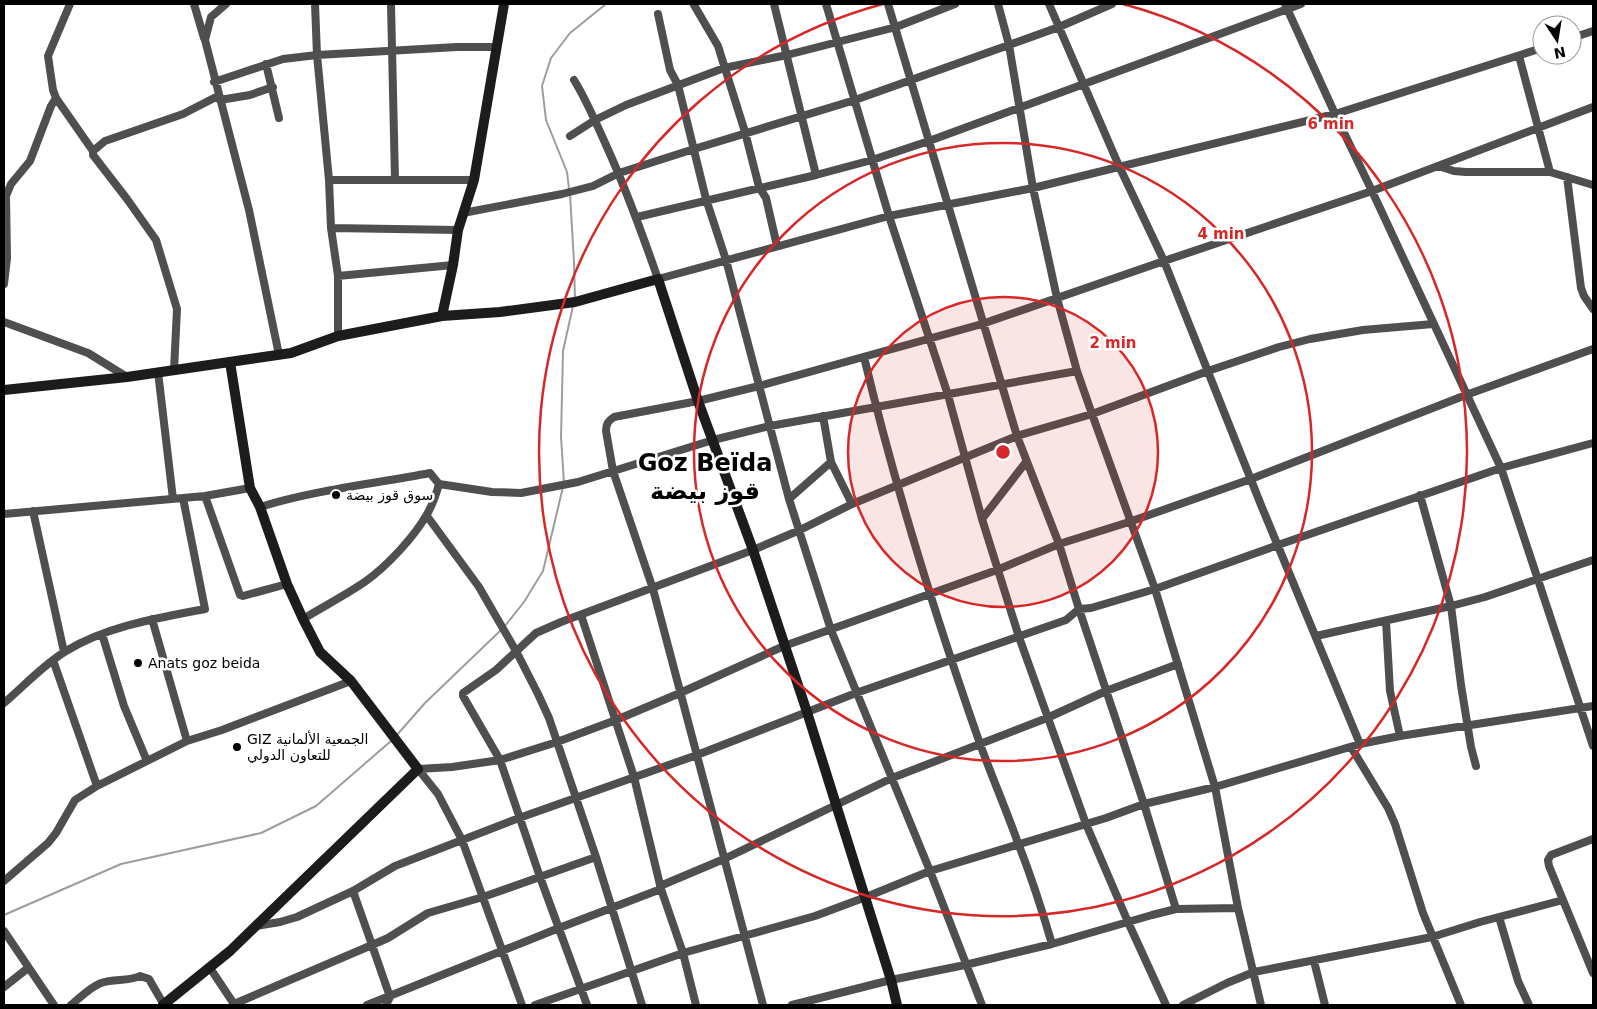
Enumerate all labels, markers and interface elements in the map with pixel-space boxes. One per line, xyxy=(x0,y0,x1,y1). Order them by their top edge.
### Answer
north arrow xyxy=(1532,15,1582,65)
text: N xyxy=(1552,44,1567,62)
text: 6 min xyxy=(1307,115,1355,133)
text: 4 min xyxy=(1197,225,1245,243)
text: 2 min xyxy=(1089,334,1137,352)
centre of rings xyxy=(994,443,1012,461)
district label: Goz Beïda قوز بيضة xyxy=(638,449,772,505)
place label: سوق قوز بيضة xyxy=(346,487,433,504)
marker: سوق قوز بيضة xyxy=(330,489,342,501)
place label: Anats goz beida xyxy=(148,655,260,671)
marker: Anats goz beida xyxy=(132,657,144,669)
place label: GIZ الجمعية الألمانية للتعاون الدولي xyxy=(247,730,368,764)
marker: GIZ الجمعية الألمانية للتعاون الدولي xyxy=(231,741,243,753)

